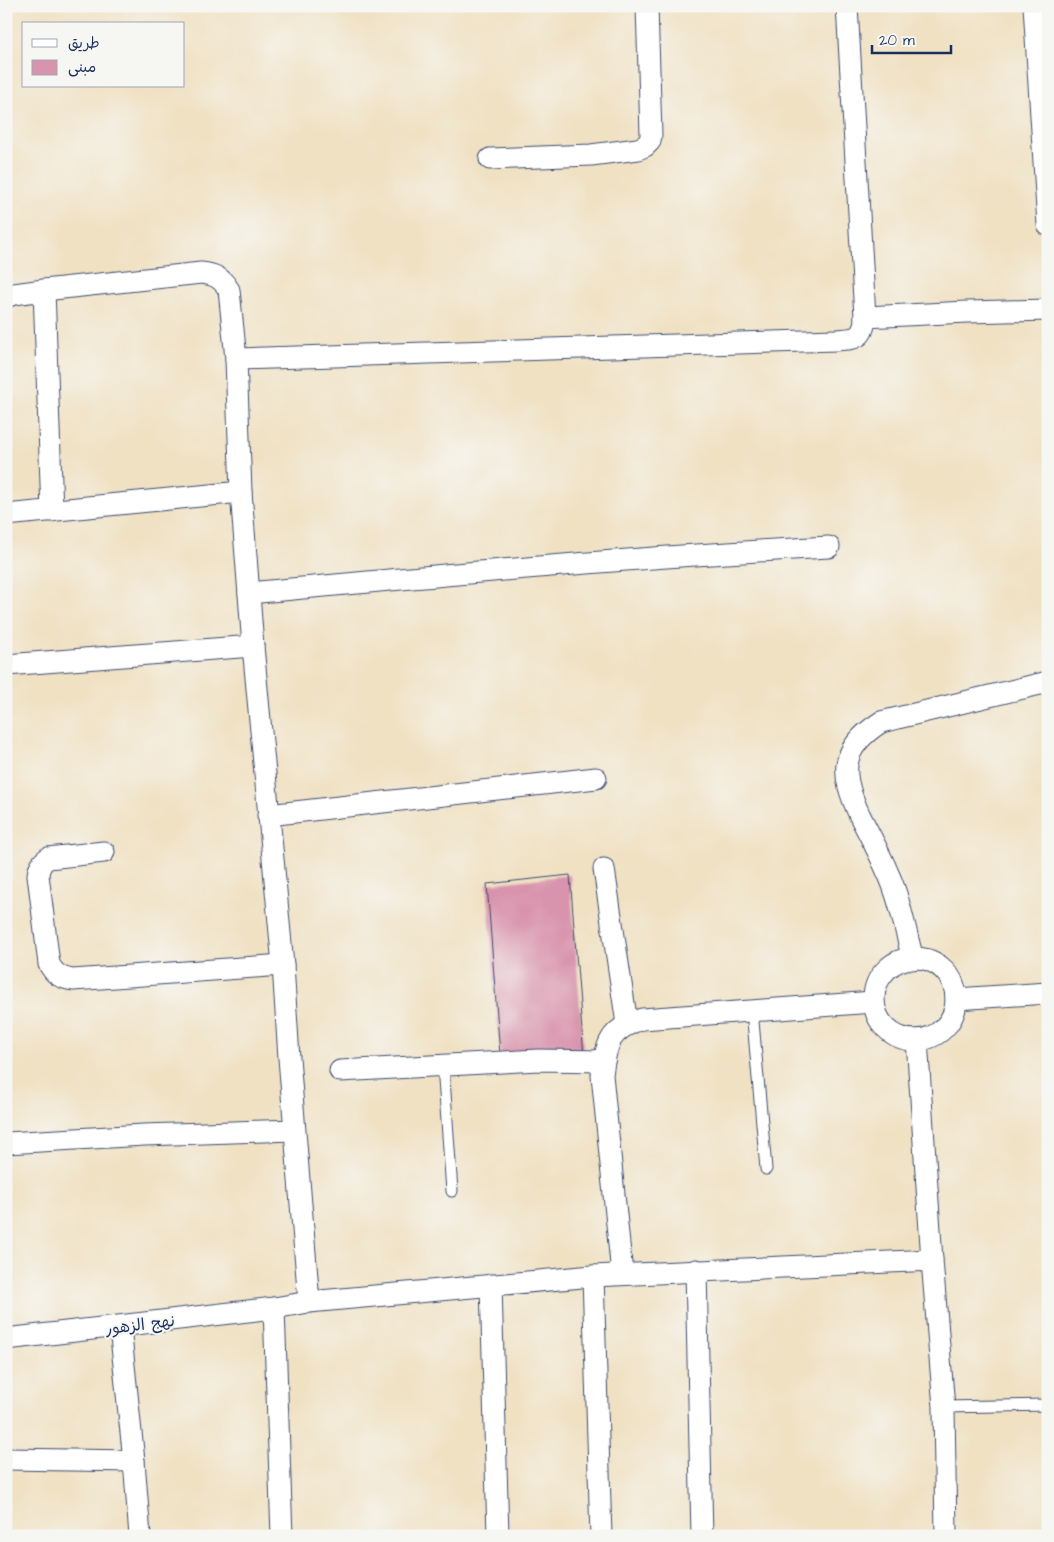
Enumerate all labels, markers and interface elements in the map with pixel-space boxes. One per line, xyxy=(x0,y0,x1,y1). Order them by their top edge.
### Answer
legend xyxy=(22,22,185,88)
scale bar xyxy=(872,22,950,54)
text: 20 m xyxy=(879,30,915,51)
text: طريق xyxy=(68,33,100,54)
text: مبنى xyxy=(68,57,96,78)
street label: نهج الزهور xyxy=(103,1310,176,1340)

